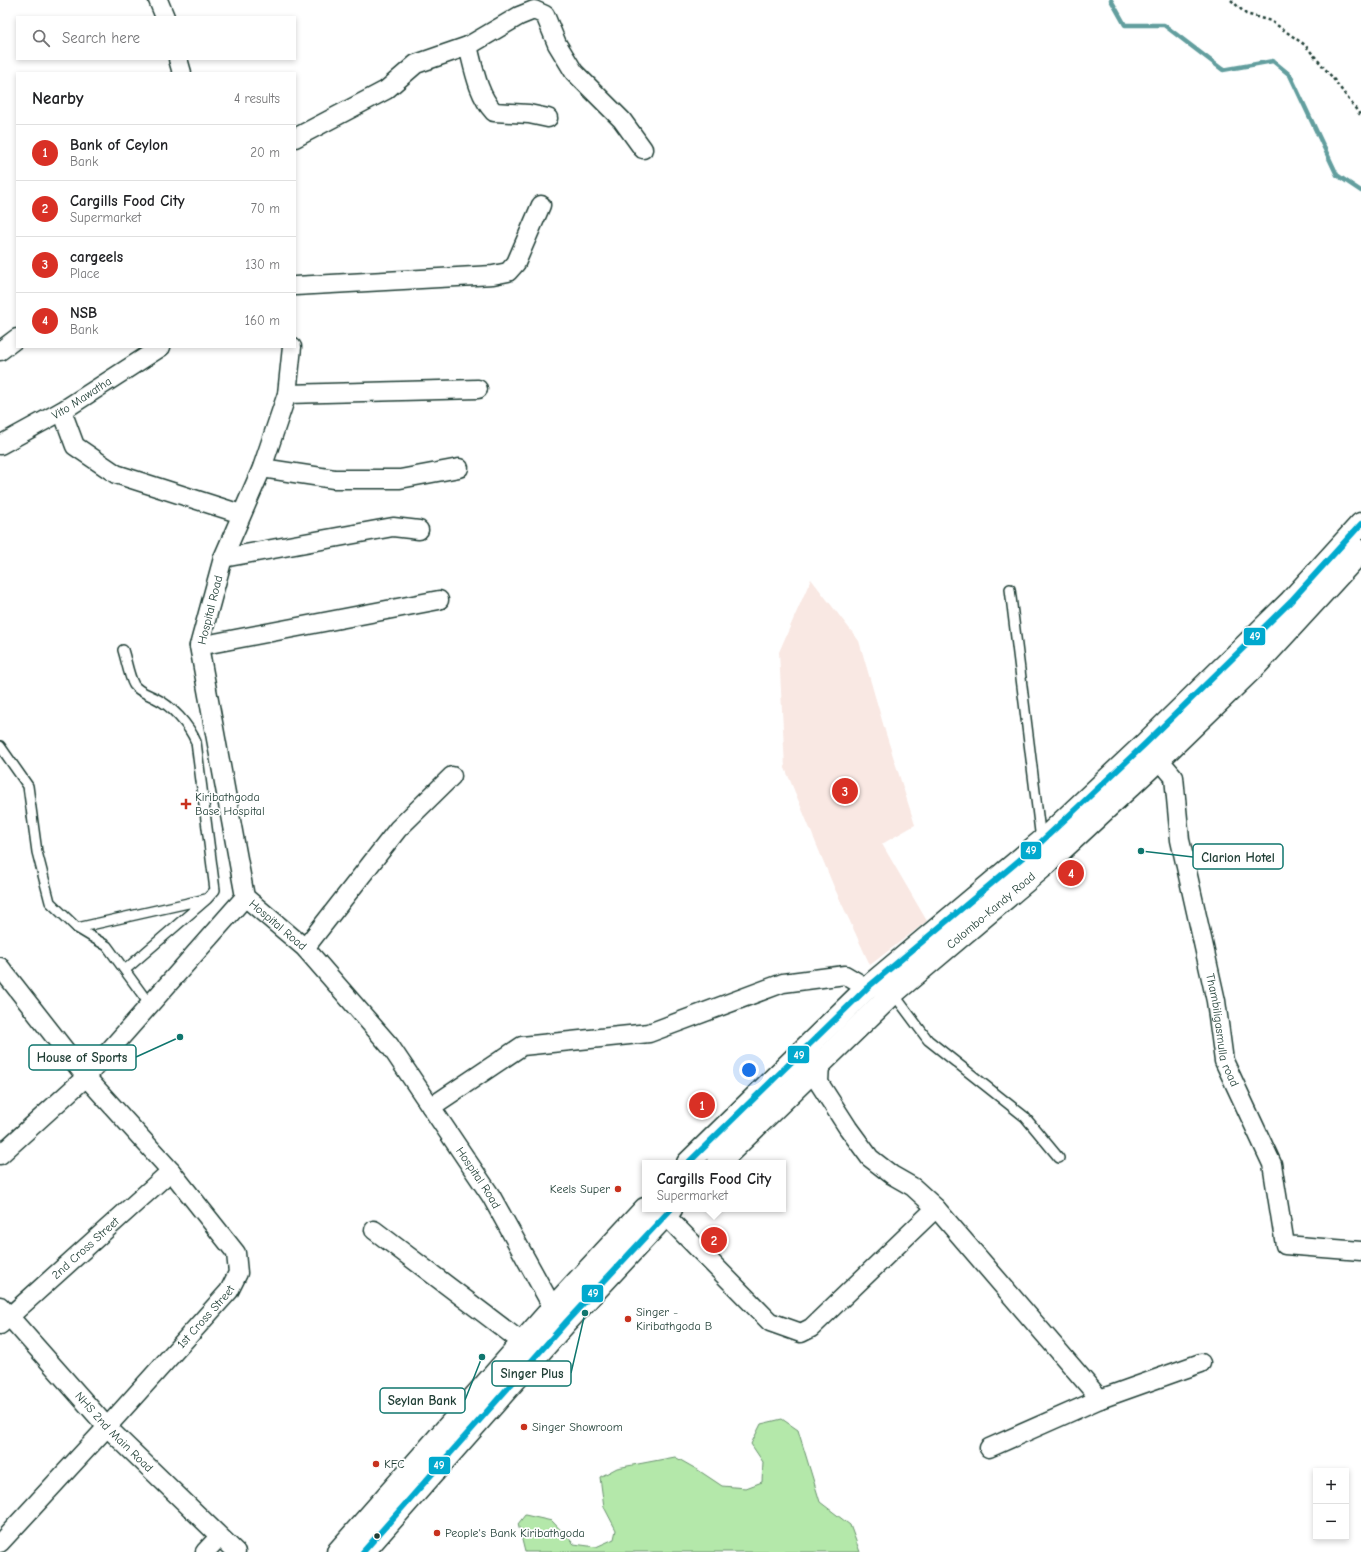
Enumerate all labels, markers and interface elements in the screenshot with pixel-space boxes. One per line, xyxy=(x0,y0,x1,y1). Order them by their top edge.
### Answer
search box xyxy=(16,16,296,60)
icon: search xyxy=(30,27,52,49)
text: Search here xyxy=(62,29,140,47)
text: Nearby xyxy=(32,89,83,108)
text: 4 results xyxy=(234,91,280,106)
text: Bank of Ceylon xyxy=(70,136,168,154)
text: 1 xyxy=(42,145,48,160)
text: 20 m xyxy=(250,145,280,160)
text: Bank xyxy=(70,154,98,169)
text: Cargills Food City xyxy=(70,192,185,210)
text: 2 xyxy=(42,201,48,216)
text: 70 m xyxy=(251,201,280,216)
text: Supermarket xyxy=(70,210,141,225)
text: cargeels xyxy=(70,248,123,266)
text: 3 xyxy=(42,257,48,272)
text: 130 m xyxy=(245,257,280,272)
text: Place xyxy=(70,266,100,281)
text: NSB xyxy=(70,304,97,322)
text: 4 xyxy=(42,313,48,328)
text: 160 m xyxy=(245,313,280,328)
text: Bank xyxy=(70,322,98,337)
street label: Vito Mawatha xyxy=(49,374,114,422)
street label: Hospital Road xyxy=(195,574,225,646)
line badge: 49 xyxy=(1243,627,1266,646)
text: 49 xyxy=(1250,630,1261,643)
pin: 3 xyxy=(832,776,858,806)
place label: Kiribathgoda Base Hospital xyxy=(195,790,265,818)
marker: Kiribathgoda Base Hospital xyxy=(180,798,192,810)
line badge: 49 xyxy=(1020,841,1042,860)
text: 49 xyxy=(1026,844,1037,857)
callout: Clarion Hotel xyxy=(1193,844,1283,869)
text: Clarion Hotel xyxy=(1201,850,1275,865)
pin: 4 xyxy=(1058,858,1084,888)
street label: Colombo-Kandy Road xyxy=(944,869,1038,952)
street label: Hospital Road xyxy=(246,897,309,953)
street label: Thambiligasmulla road xyxy=(1203,972,1242,1089)
callout: House of Sports xyxy=(29,1045,136,1070)
line badge: 49 xyxy=(787,1045,810,1064)
text: 49 xyxy=(794,1049,805,1062)
text: House of Sports xyxy=(37,1050,128,1065)
your location xyxy=(739,1060,759,1080)
pin: 1 xyxy=(689,1090,715,1120)
street label: Hospital Road xyxy=(453,1144,504,1211)
popup xyxy=(642,1160,786,1212)
text: Cargills Food City xyxy=(657,1170,771,1188)
place label: Keels Super xyxy=(550,1182,610,1196)
marker: Keels Super xyxy=(613,1184,623,1194)
text: Supermarket xyxy=(657,1188,728,1203)
street label: 2nd Cross Street xyxy=(49,1214,122,1282)
pin: 2 xyxy=(701,1225,727,1255)
street label: 1st Cross Street xyxy=(174,1283,238,1351)
line badge: 49 xyxy=(581,1284,604,1303)
text: 49 xyxy=(588,1287,599,1300)
place label: Singer - Kiribathgoda B xyxy=(636,1305,712,1333)
marker: Singer - Kiribathgoda B xyxy=(623,1314,633,1324)
callout: Singer Plus xyxy=(492,1361,571,1386)
text: Singer Plus xyxy=(500,1366,564,1381)
callout: Seylan Bank xyxy=(380,1388,465,1413)
street label: NHS 2nd Main Road xyxy=(72,1389,156,1475)
text: Seylan Bank xyxy=(388,1393,457,1408)
place label: Singer Showroom xyxy=(532,1420,623,1434)
marker: Singer Showroom xyxy=(519,1422,529,1432)
line badge: 49 xyxy=(428,1456,451,1475)
place label: KFC xyxy=(384,1457,405,1471)
marker: KFC xyxy=(371,1459,381,1469)
text: 49 xyxy=(434,1459,445,1472)
map controls xyxy=(1313,1468,1349,1540)
button: + xyxy=(1313,1468,1349,1504)
button: − xyxy=(1313,1504,1349,1540)
place label: People's Bank Kiribathgoda xyxy=(445,1526,585,1540)
marker: People's Bank Kiribathgoda xyxy=(432,1528,442,1538)
unlabelled marker xyxy=(372,1531,382,1541)

